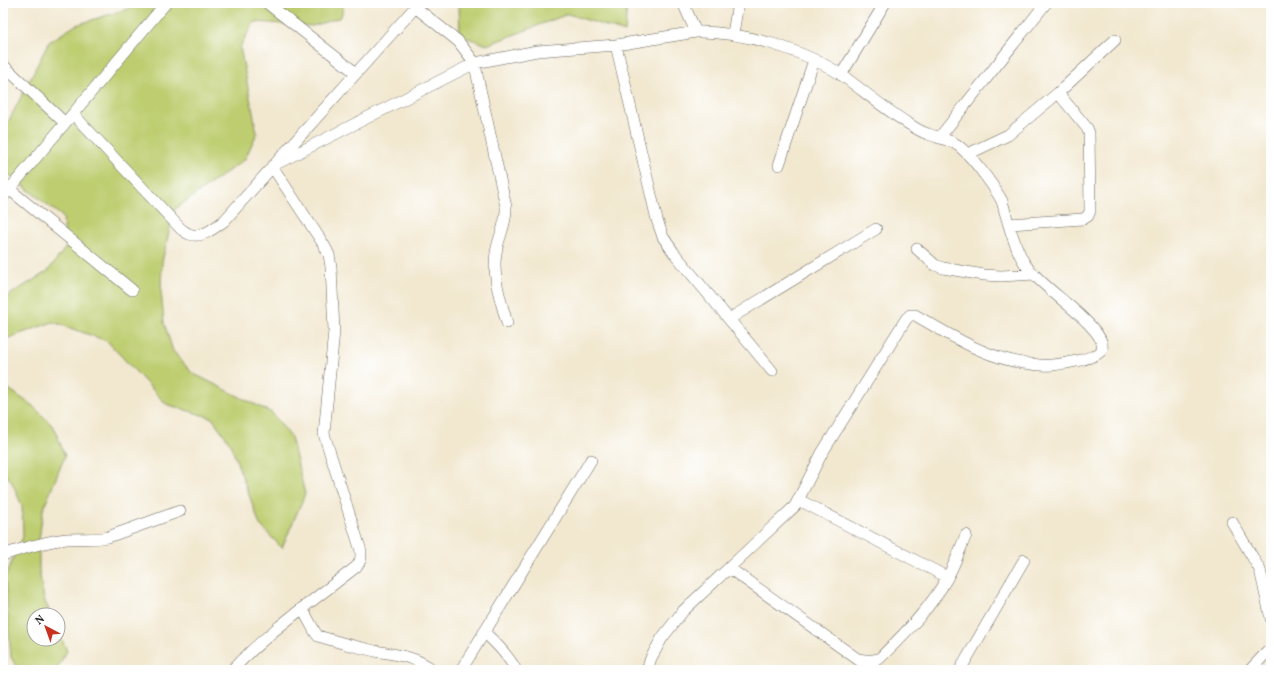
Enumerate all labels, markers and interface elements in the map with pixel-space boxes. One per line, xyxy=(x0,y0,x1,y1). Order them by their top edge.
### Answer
north arrow xyxy=(26,607,66,647)
text: N xyxy=(32,612,48,629)

